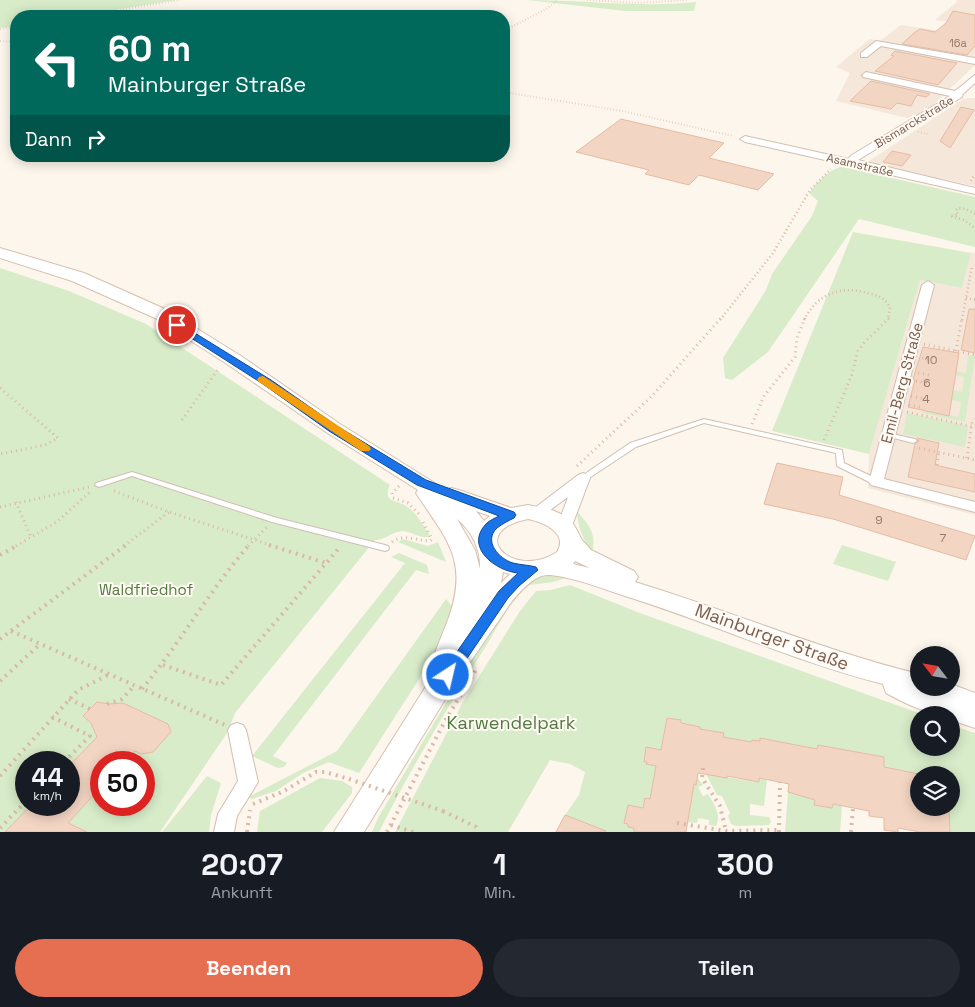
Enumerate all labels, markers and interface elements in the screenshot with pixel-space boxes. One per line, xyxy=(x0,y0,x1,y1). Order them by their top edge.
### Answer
text: 60 m xyxy=(108,27,191,71)
icon: left xyxy=(25,30,90,95)
house number: 16a xyxy=(949,36,968,50)
text: Mainburger Straße xyxy=(108,70,306,98)
street label: Bismarckstraße xyxy=(871,92,957,152)
icon: right xyxy=(82,125,110,153)
text: Dann xyxy=(25,127,72,152)
street label: Asamstraße xyxy=(825,149,895,181)
pin xyxy=(156,304,198,346)
icon: arrive xyxy=(163,311,191,339)
street label: Emil-Berg-Straße xyxy=(876,320,927,445)
house number: 10 xyxy=(925,352,937,368)
house number: 6 xyxy=(923,375,931,391)
house number: 4 xyxy=(922,391,930,407)
house number: 9 xyxy=(875,512,883,528)
house number: 7 xyxy=(940,530,947,546)
park label: Waldfriedhof xyxy=(99,580,193,599)
street label: Mainburger Straße xyxy=(692,598,852,675)
north arrow xyxy=(910,646,960,696)
map controls xyxy=(910,646,960,816)
position arrow xyxy=(421,648,473,700)
button: search xyxy=(910,706,960,756)
park label: Karwendelpark xyxy=(446,711,576,734)
speed limit sign: 50 xyxy=(90,751,155,816)
text: 44 xyxy=(32,761,63,793)
button: layers xyxy=(910,766,960,816)
text: km/h xyxy=(33,788,62,804)
text: 20:07 xyxy=(201,845,283,884)
text: 1 xyxy=(493,845,507,884)
text: 300 xyxy=(717,845,774,884)
text: Ankunft xyxy=(211,882,273,903)
text: Min. xyxy=(484,882,516,903)
text: m xyxy=(738,882,752,903)
button: Beenden xyxy=(15,939,483,997)
button: Teilen xyxy=(493,939,960,997)

